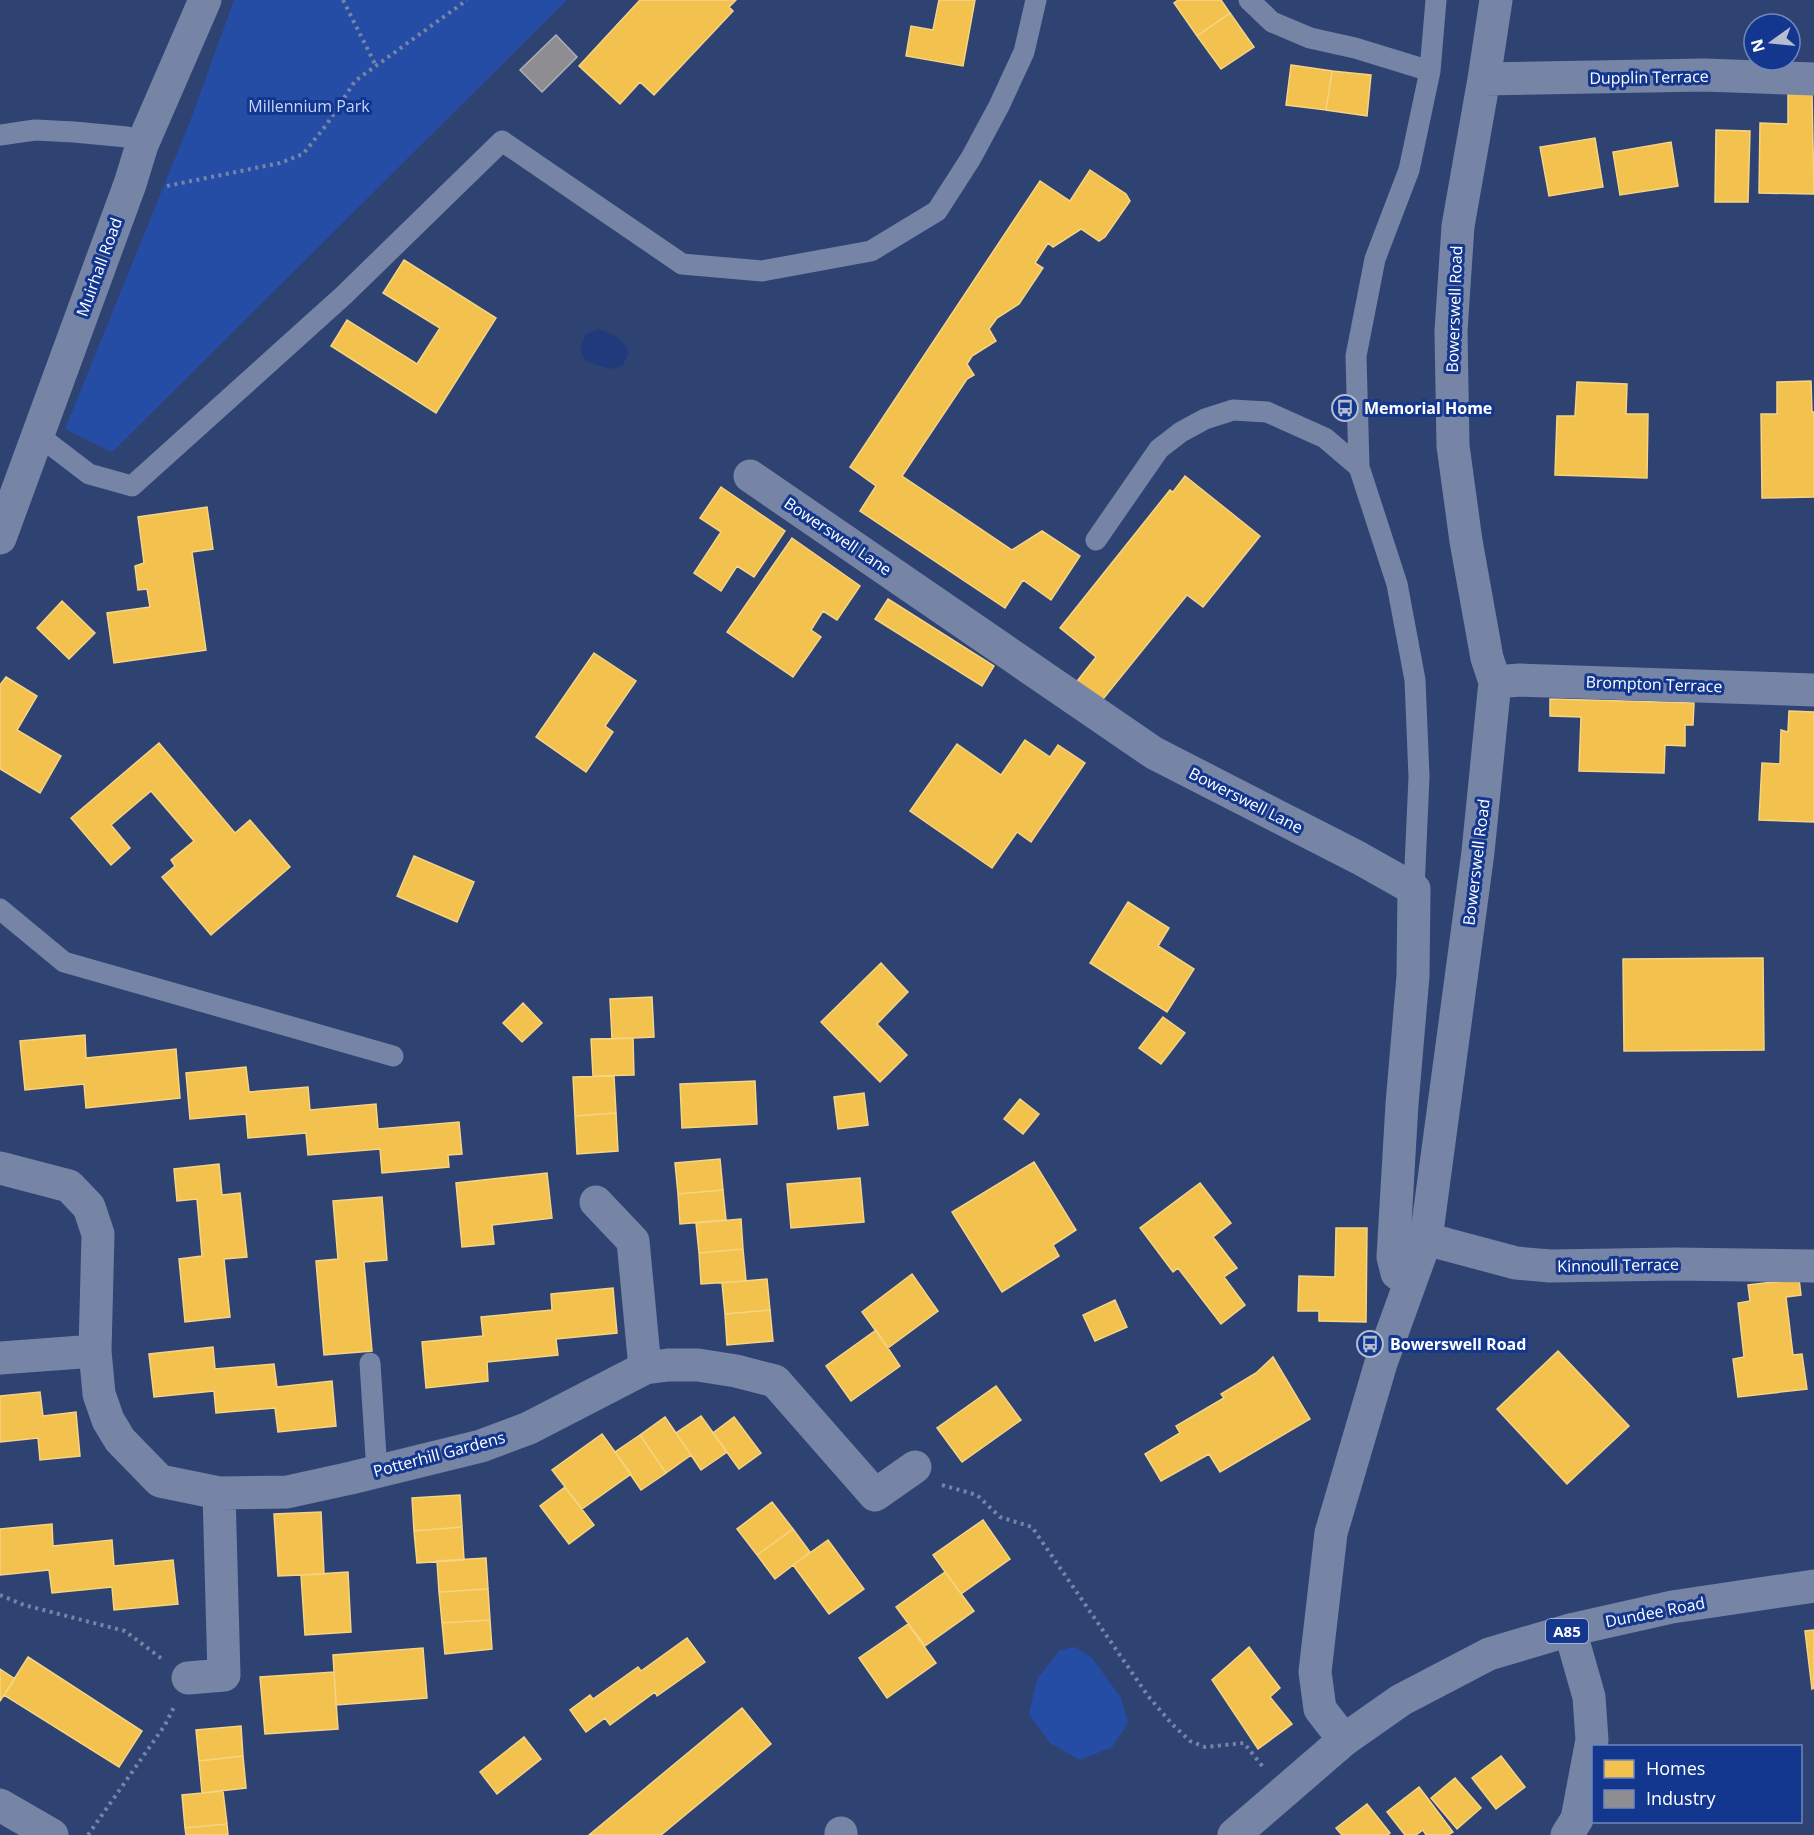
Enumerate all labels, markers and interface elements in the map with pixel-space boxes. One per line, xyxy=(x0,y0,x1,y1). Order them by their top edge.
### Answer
north arrow xyxy=(1742,12,1802,72)
text: N xyxy=(1745,37,1770,55)
street label: Dupplin Terrace xyxy=(1589,65,1709,89)
park label: Millennium Park xyxy=(248,95,370,117)
street label: Muirhall Road xyxy=(71,214,127,320)
street label: Bowerswell Road xyxy=(1441,245,1467,373)
bus stop icon: Memorial Home xyxy=(1330,393,1360,423)
place label: Memorial Home xyxy=(1364,397,1492,419)
street label: Bowerswell Lane xyxy=(780,492,896,580)
street label: Brompton Terrace xyxy=(1585,671,1723,697)
street label: Bowerswell Lane xyxy=(1185,762,1307,838)
street label: Bowerswell Road xyxy=(1457,797,1495,927)
street label: Kinnoull Terrace xyxy=(1557,1253,1679,1277)
bus stop icon: Bowerswell Road xyxy=(1355,1329,1385,1359)
place label: Bowerswell Road xyxy=(1390,1333,1526,1355)
street label: Potterhill Gardens xyxy=(371,1426,507,1482)
street label: Dundee Road xyxy=(1603,1592,1707,1632)
road number: A85 xyxy=(1546,1619,1588,1643)
legend xyxy=(1592,1745,1802,1823)
text: Homes xyxy=(1646,1756,1705,1780)
text: Industry xyxy=(1646,1786,1716,1810)

